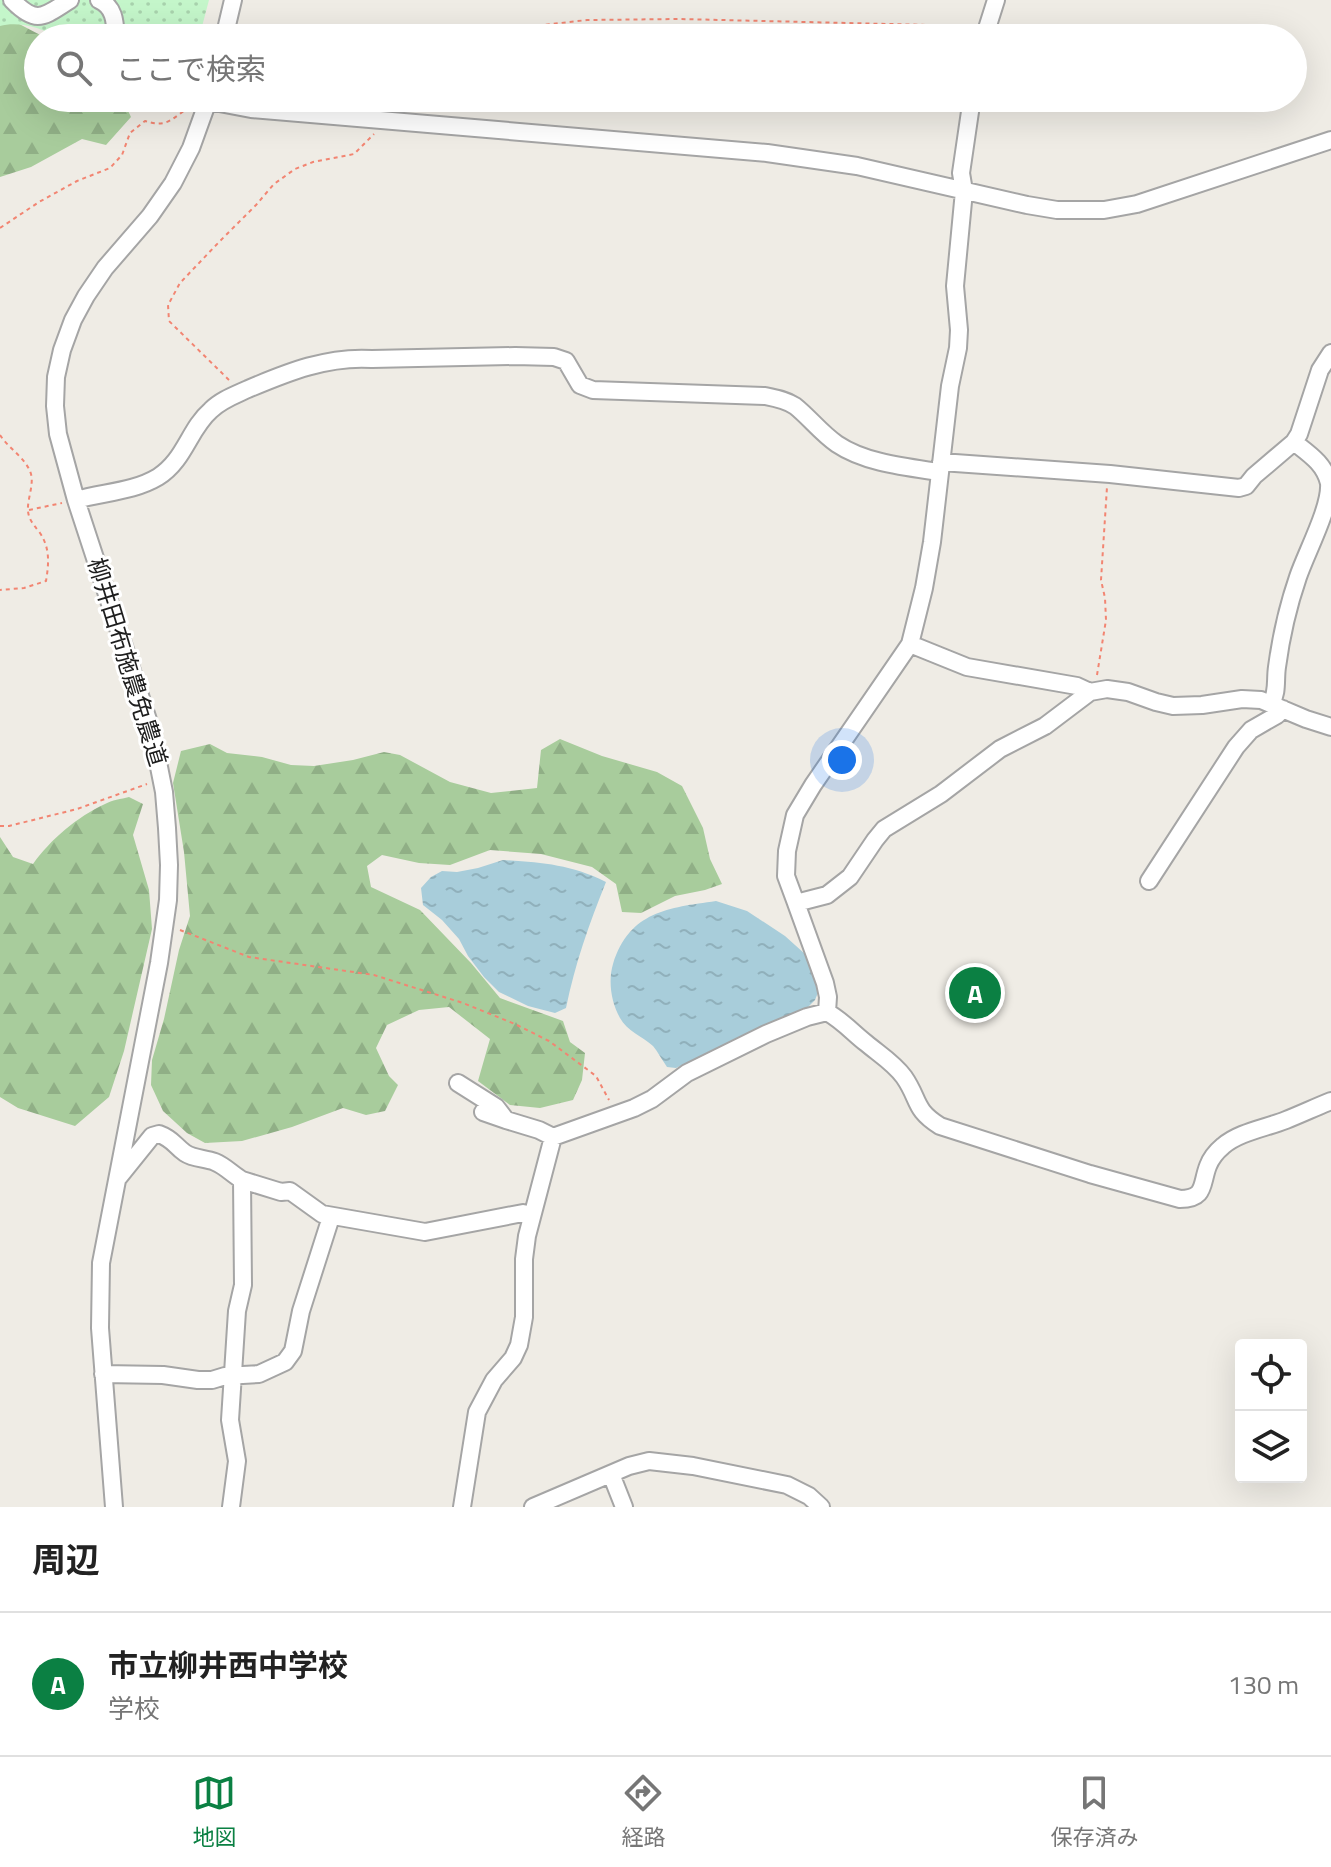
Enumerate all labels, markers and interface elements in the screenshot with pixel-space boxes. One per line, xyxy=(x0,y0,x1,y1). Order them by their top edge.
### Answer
search box xyxy=(24,24,1307,112)
icon: search xyxy=(52,46,96,90)
text: ここで検索 xyxy=(116,46,266,92)
street label: 柳井田布施農免農道 xyxy=(79,553,177,770)
your location xyxy=(822,740,862,780)
pin: A xyxy=(949,963,1001,1023)
map controls xyxy=(1235,1339,1307,1483)
button: locate xyxy=(1235,1339,1307,1411)
button: layers xyxy=(1235,1411,1307,1483)
text: 周辺 xyxy=(32,1533,100,1585)
text: 市立柳井西中学校 xyxy=(108,1642,348,1688)
text: A xyxy=(50,1665,66,1704)
text: 130 m xyxy=(1228,1665,1299,1704)
text: 学校 xyxy=(108,1689,160,1728)
tab: 地図 xyxy=(192,1771,237,1854)
tab: 経路 xyxy=(621,1771,666,1854)
tab: 保存済み xyxy=(1050,1771,1139,1854)

